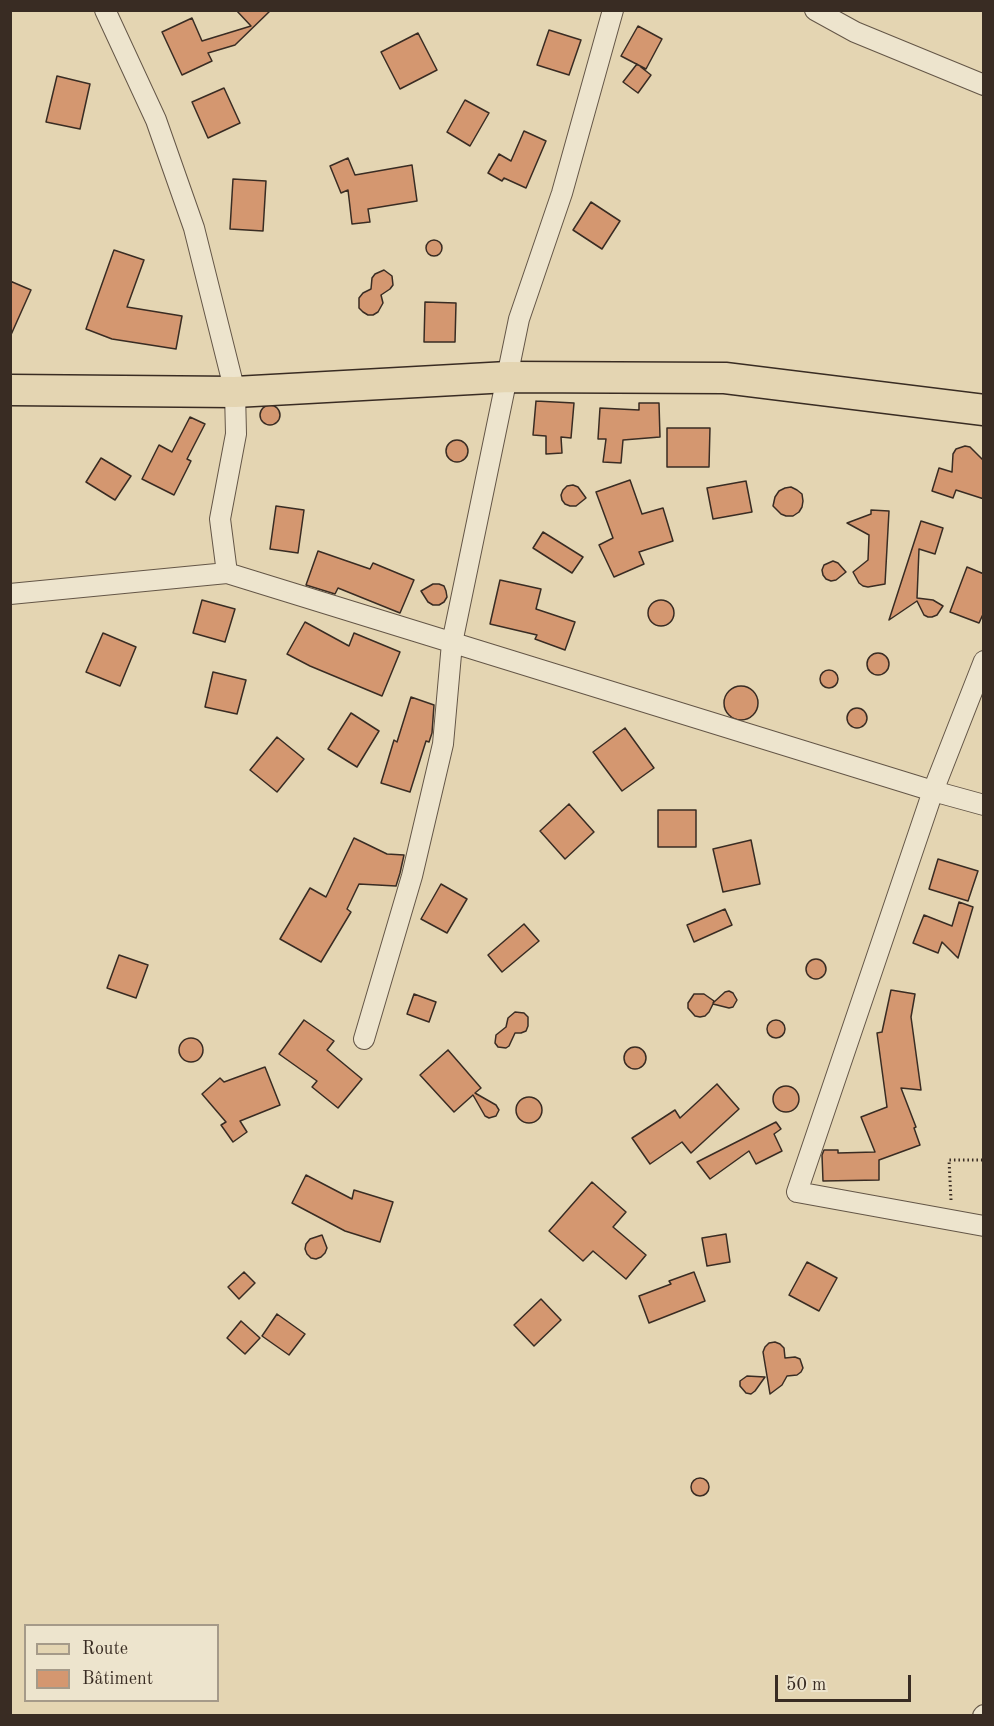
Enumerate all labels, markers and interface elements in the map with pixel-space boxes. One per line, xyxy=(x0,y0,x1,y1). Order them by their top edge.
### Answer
legend xyxy=(24,1624,219,1702)
text: Route xyxy=(82,1640,128,1658)
scale bar xyxy=(778,1663,914,1701)
text: Bâtiment xyxy=(82,1670,153,1688)
text: 50 m xyxy=(786,1676,826,1694)

